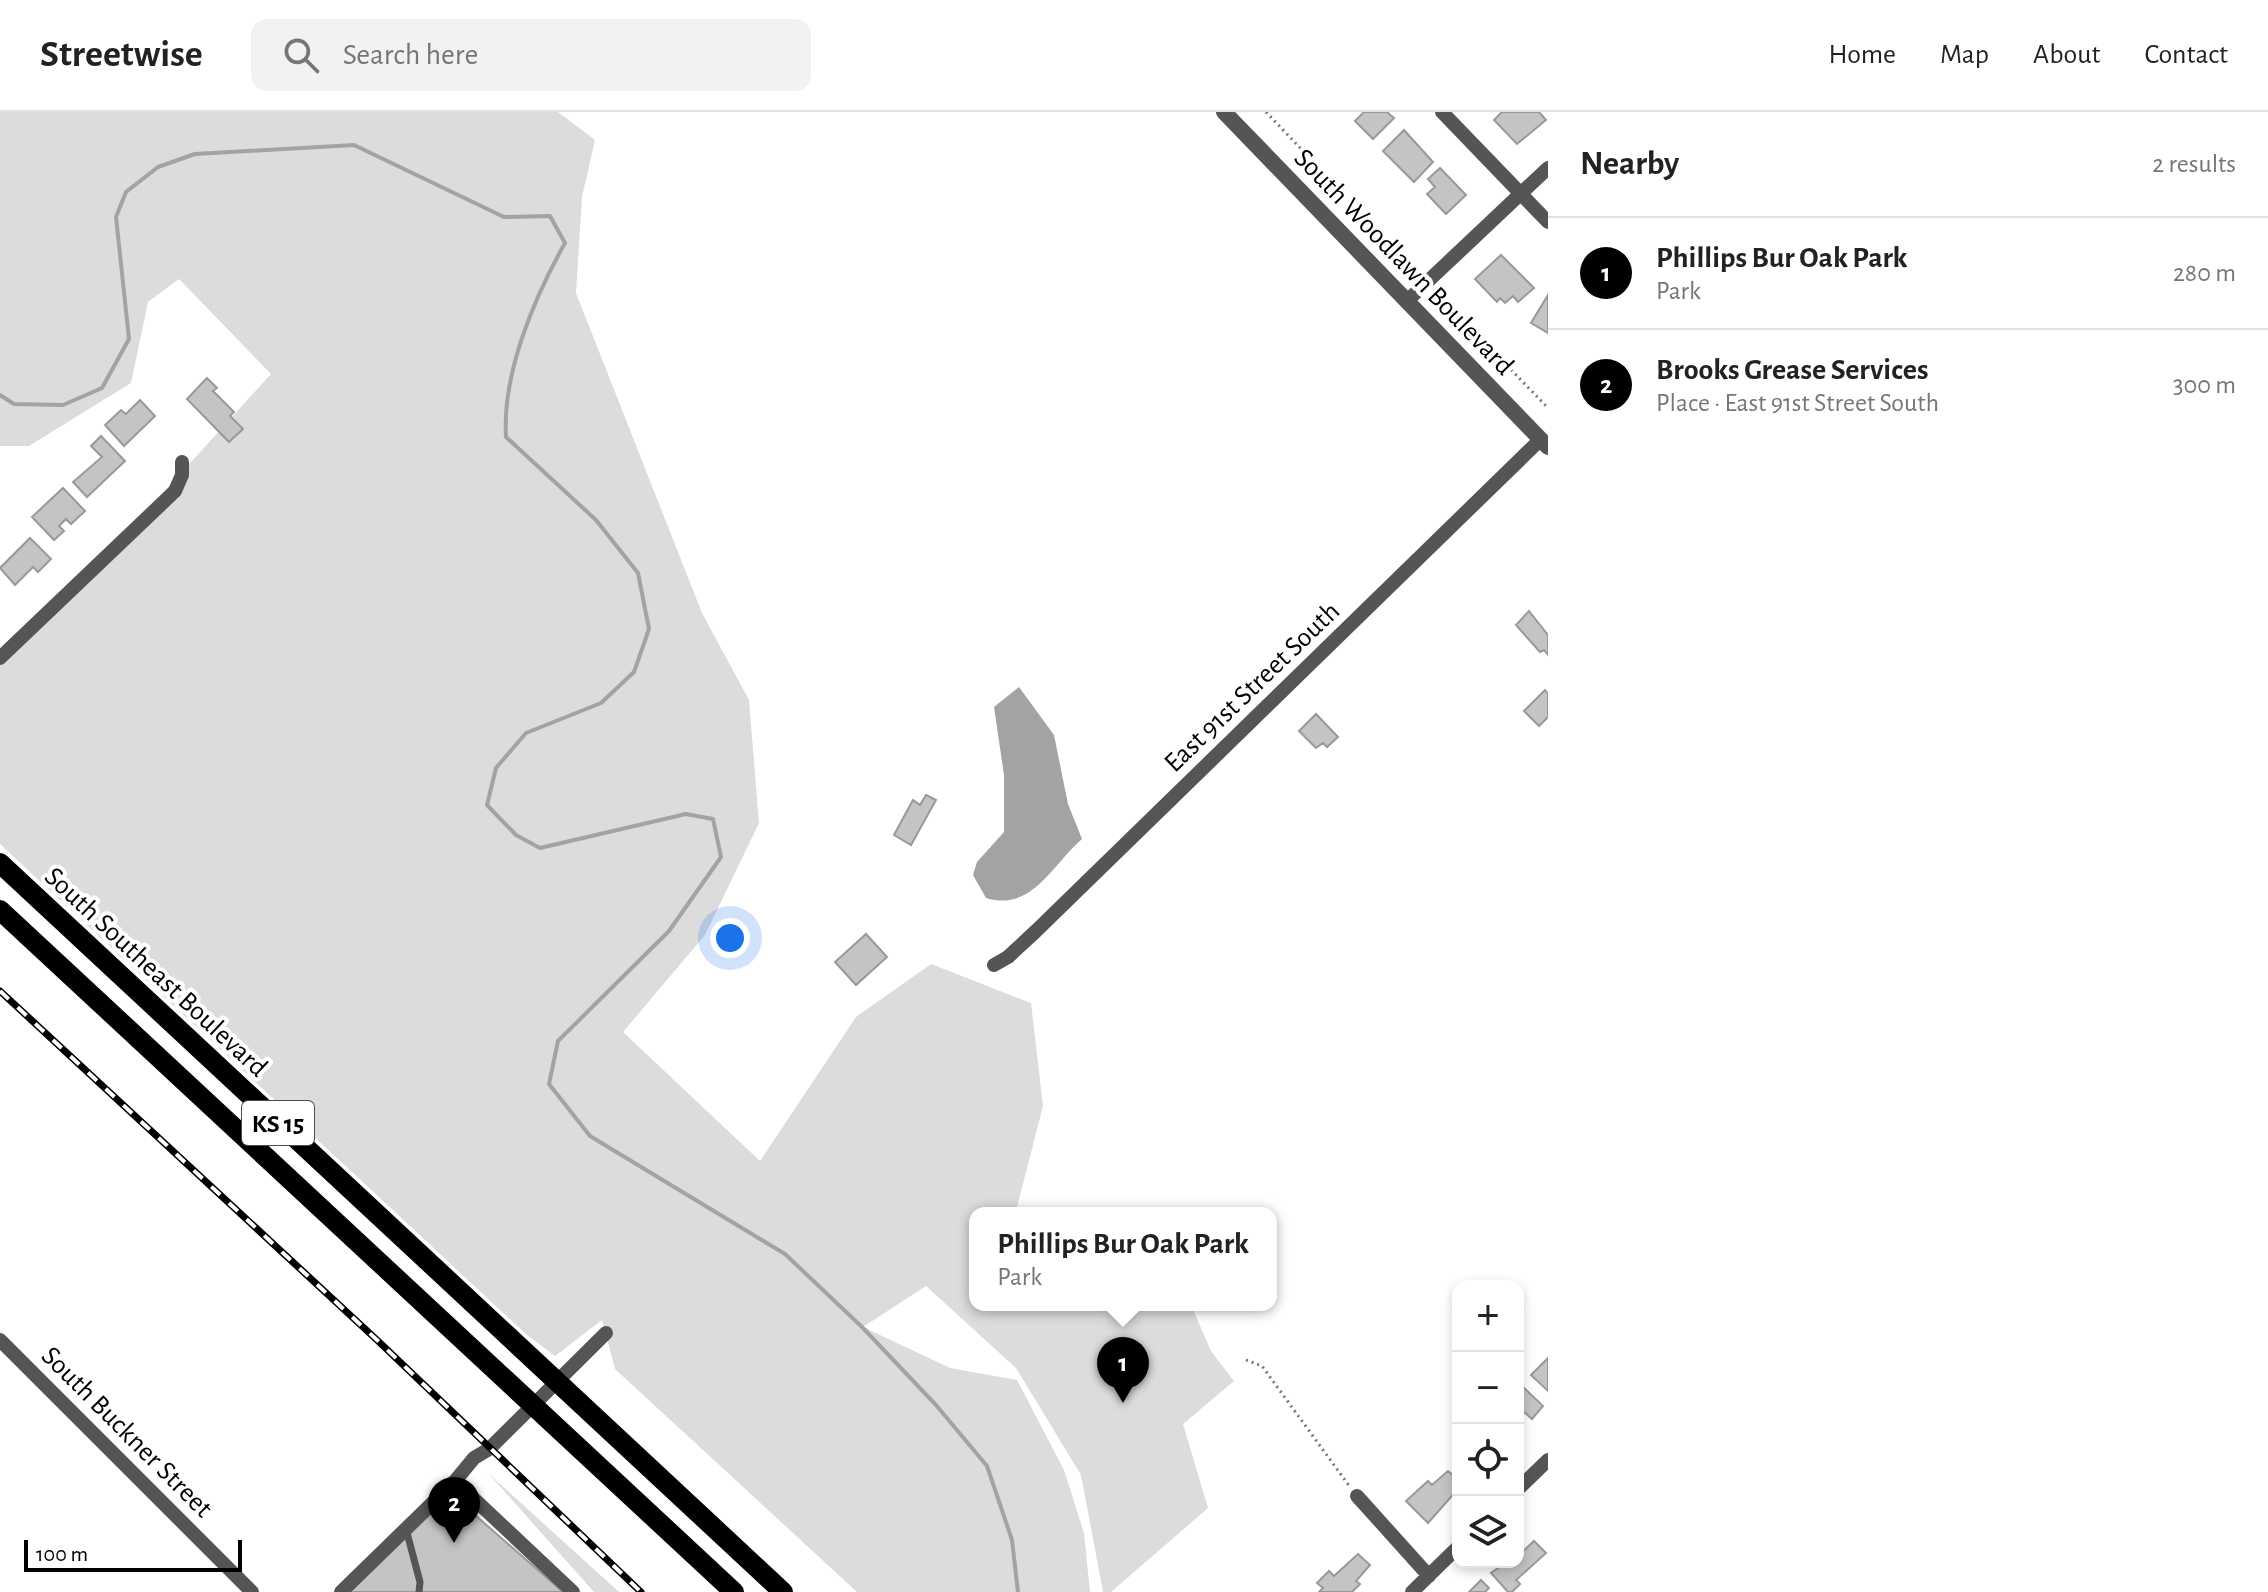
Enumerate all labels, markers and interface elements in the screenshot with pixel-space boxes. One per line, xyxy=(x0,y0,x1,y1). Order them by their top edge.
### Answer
search box xyxy=(251,19,811,91)
icon: search xyxy=(279,33,323,77)
text: Streetwise xyxy=(40,36,203,74)
text: Search here xyxy=(343,40,478,70)
text: Home xyxy=(1829,41,1896,69)
text: Map xyxy=(1940,41,1989,69)
text: About xyxy=(2033,41,2101,69)
text: Contact xyxy=(2145,41,2228,69)
street label: South Woodlawn Boulevard xyxy=(1289,144,1519,381)
text: Nearby xyxy=(1580,147,1679,181)
text: 2 results xyxy=(2152,151,2236,177)
text: Phillips Bur Oak Park xyxy=(1656,243,1907,273)
text: 1 xyxy=(1601,260,1611,286)
text: 280 m xyxy=(2173,260,2236,286)
text: Park xyxy=(1656,278,1701,304)
text: Brooks Grease Services xyxy=(1656,355,1928,385)
text: 2 xyxy=(1600,372,1612,398)
text: 300 m xyxy=(2173,372,2236,398)
text: Place · East 91st Street South xyxy=(1656,390,1939,416)
street label: East 91st Street South xyxy=(1160,597,1345,778)
street label: South Southeast Boulevard xyxy=(39,862,272,1083)
your location xyxy=(710,918,750,958)
road number: KS 15 xyxy=(242,1101,314,1145)
popup xyxy=(969,1207,1277,1311)
text: Phillips Bur Oak Park xyxy=(997,1229,1249,1259)
text: Park xyxy=(997,1264,1042,1290)
map controls xyxy=(1452,1280,1524,1568)
button: + xyxy=(1452,1280,1524,1352)
pin: 1 xyxy=(1097,1337,1149,1403)
street label: South Buckner Street xyxy=(36,1342,217,1523)
button: − xyxy=(1452,1352,1524,1424)
button: locate xyxy=(1452,1424,1524,1496)
pin: 2 xyxy=(428,1477,480,1543)
button: layers xyxy=(1452,1496,1524,1568)
scale bar xyxy=(24,1536,242,1572)
text: 100 m xyxy=(36,1543,88,1565)

